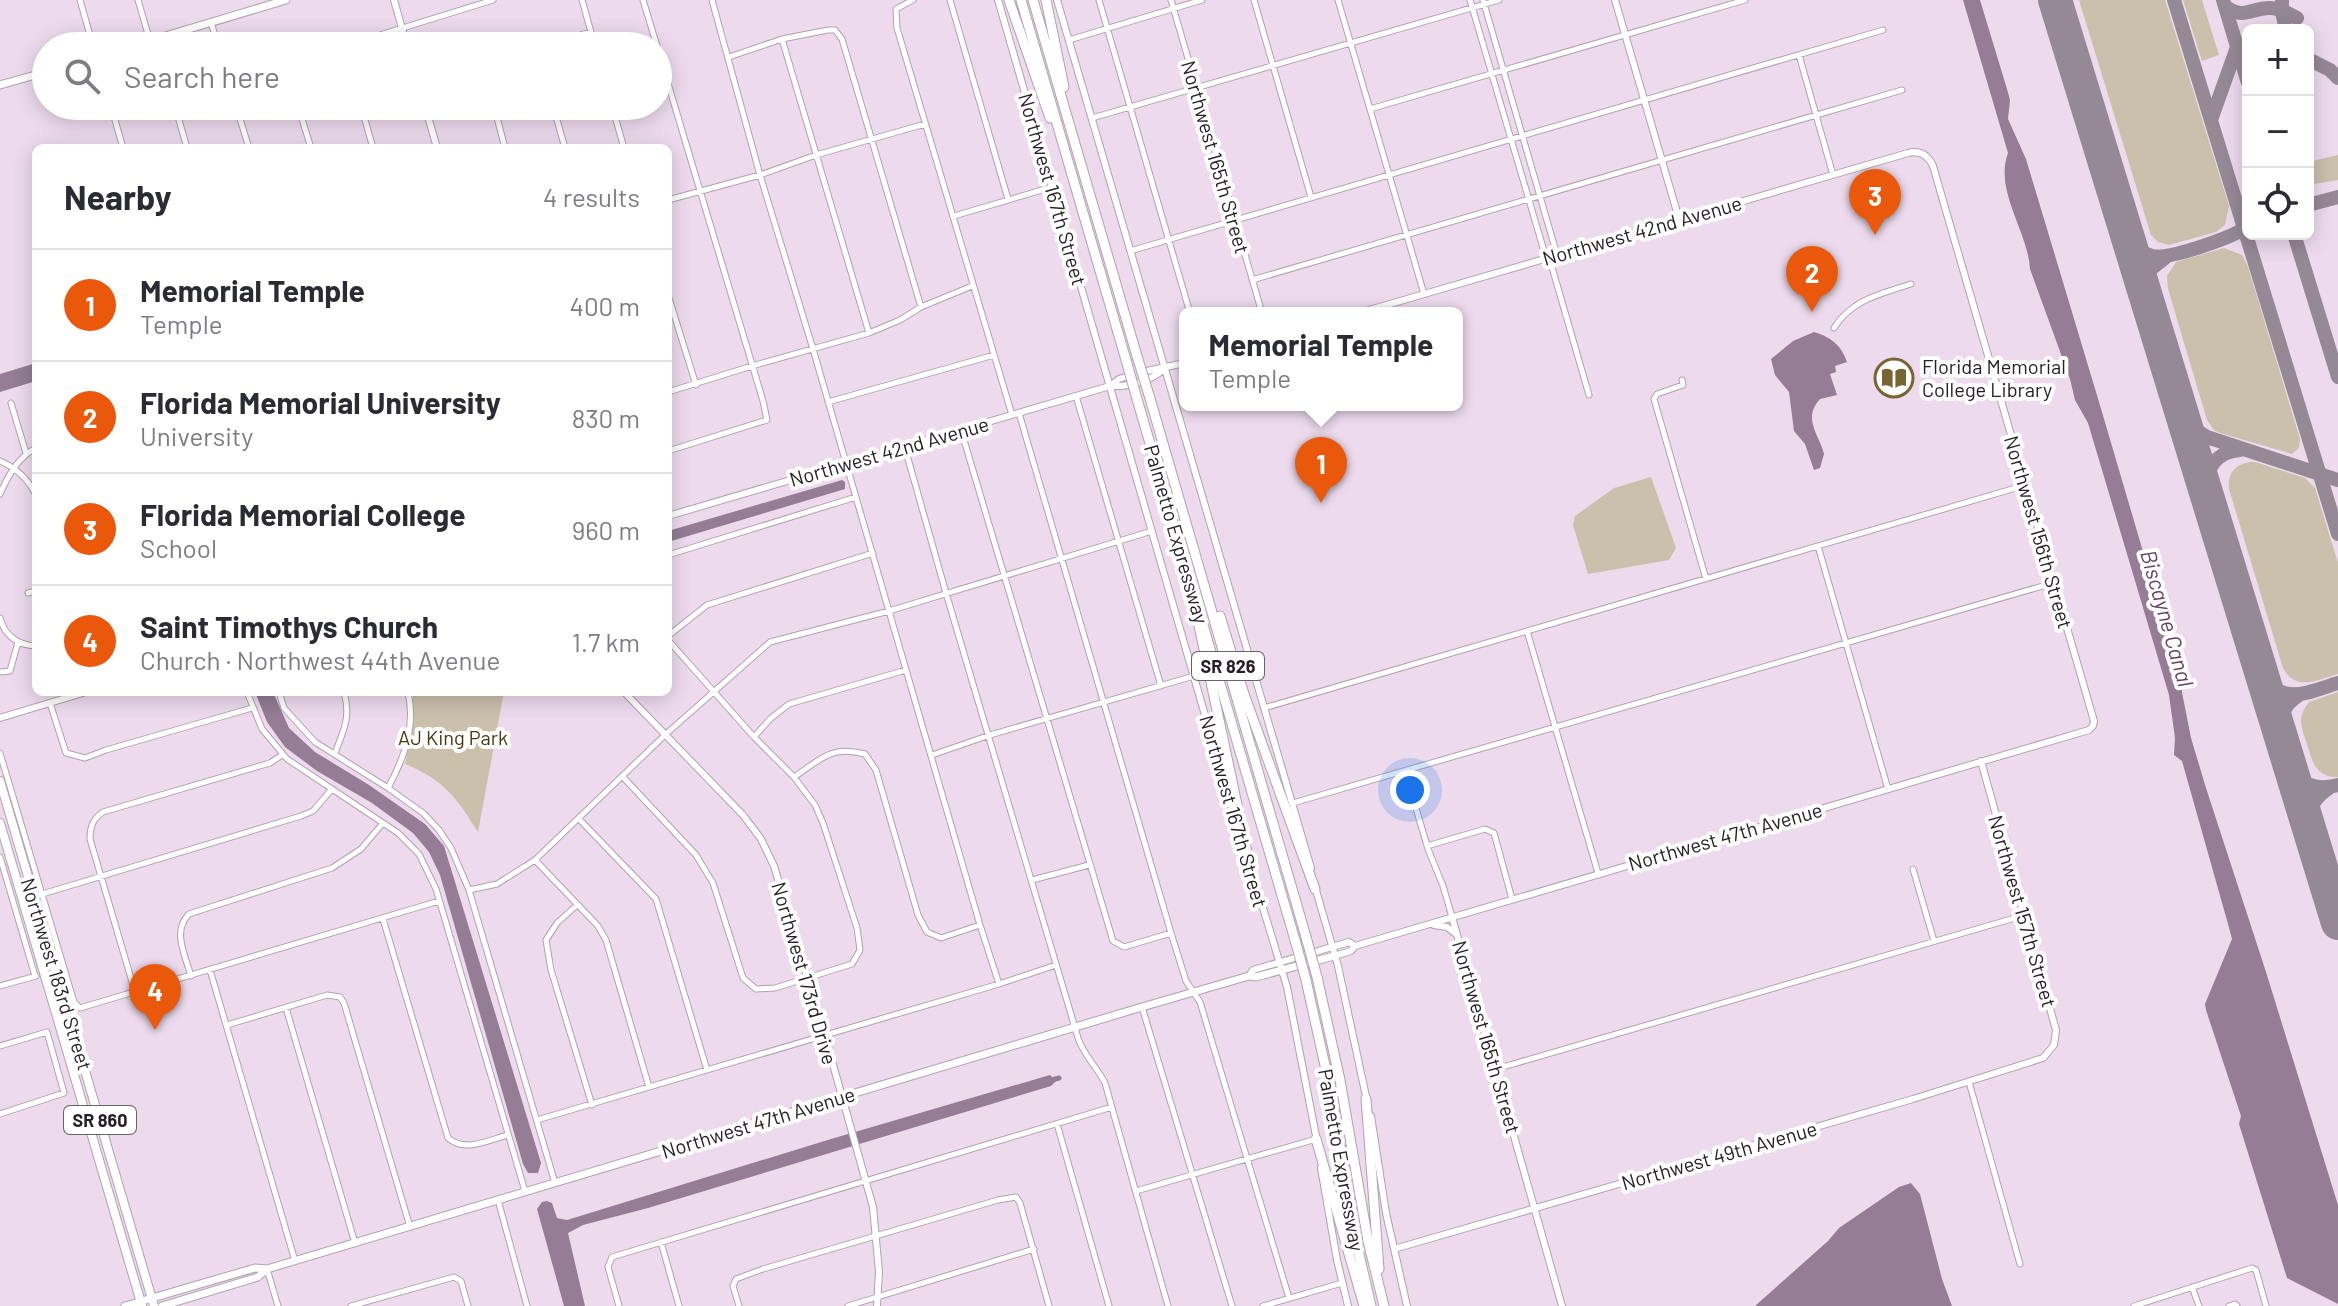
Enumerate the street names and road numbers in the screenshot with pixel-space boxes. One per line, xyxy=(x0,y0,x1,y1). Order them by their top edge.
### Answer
street label: Northwest 165th Street xyxy=(1177,58,1255,256)
street label: Northwest 167th Street xyxy=(1014,90,1092,288)
street label: Northwest 42nd Avenue xyxy=(1540,190,1744,270)
street label: Northwest 42nd Avenue xyxy=(787,411,991,491)
street label: Northwest 156th Street xyxy=(2000,433,2078,631)
street label: Palmetto Expressway xyxy=(1140,442,1214,626)
road number: SR 826 xyxy=(1192,652,1264,680)
street label: Northwest 167th Street xyxy=(1195,712,1273,910)
street label: Northwest 47th Avenue xyxy=(1625,797,1825,875)
street label: Northwest 157th Street xyxy=(1984,812,2062,1010)
street label: Northwest 183rd Street xyxy=(16,875,98,1073)
street label: Northwest 173rd Drive xyxy=(767,879,843,1067)
street label: Northwest 165th Street xyxy=(1448,938,1526,1136)
street label: Palmetto Expressway xyxy=(1314,1067,1370,1253)
street label: Northwest 47th Avenue xyxy=(658,1081,858,1163)
road number: SR 860 xyxy=(64,1106,136,1134)
street label: Northwest 49th Avenue xyxy=(1618,1116,1820,1194)

